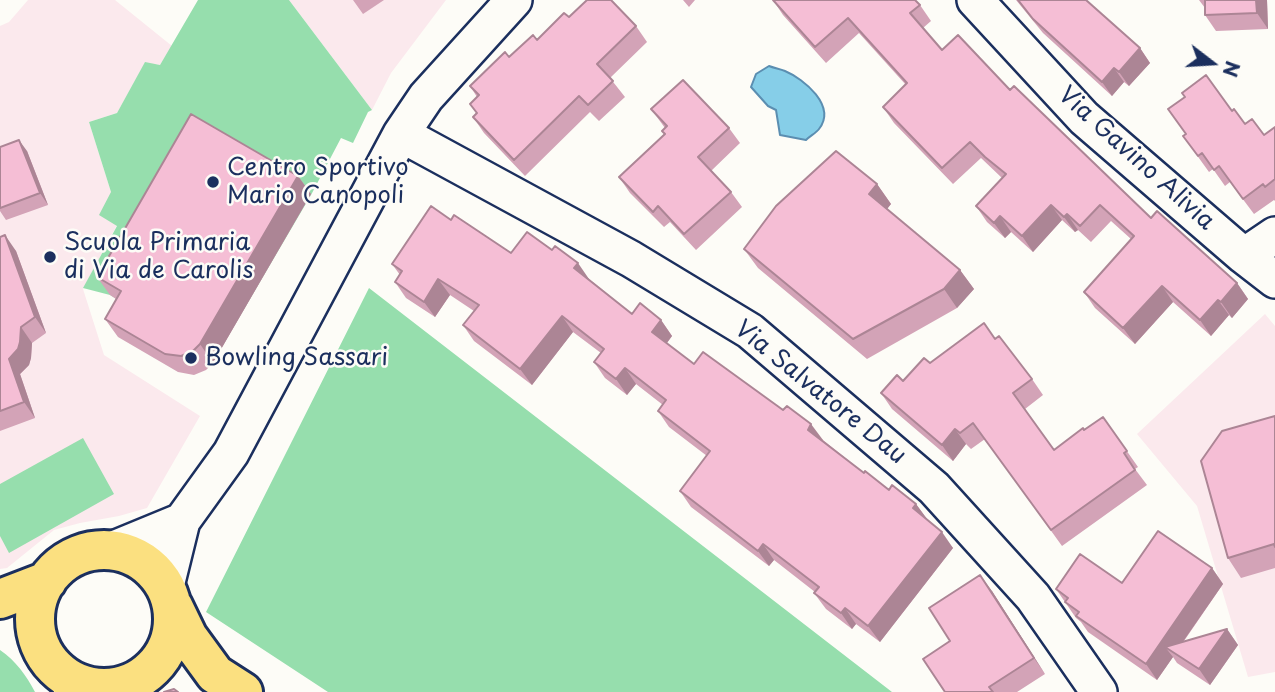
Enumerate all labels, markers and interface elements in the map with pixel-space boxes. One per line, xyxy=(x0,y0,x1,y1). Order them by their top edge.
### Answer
north arrow xyxy=(1177,28,1247,98)
text: N xyxy=(1216,58,1248,80)
street label: Via Gavino Alivia xyxy=(1052,81,1220,237)
place label: Centro Sportivo Mario Canopoli xyxy=(227,154,408,210)
marker: Centro Sportivo Mario Canopoli xyxy=(205,174,221,190)
place label: Scuola Primaria di Via de Carolis xyxy=(64,229,253,285)
marker: Scuola Primaria di Via de Carolis xyxy=(42,249,58,265)
street label: Via Salvatore Dau xyxy=(729,315,911,471)
place label: Bowling Sassari xyxy=(205,344,388,372)
marker: Bowling Sassari xyxy=(183,350,199,366)

